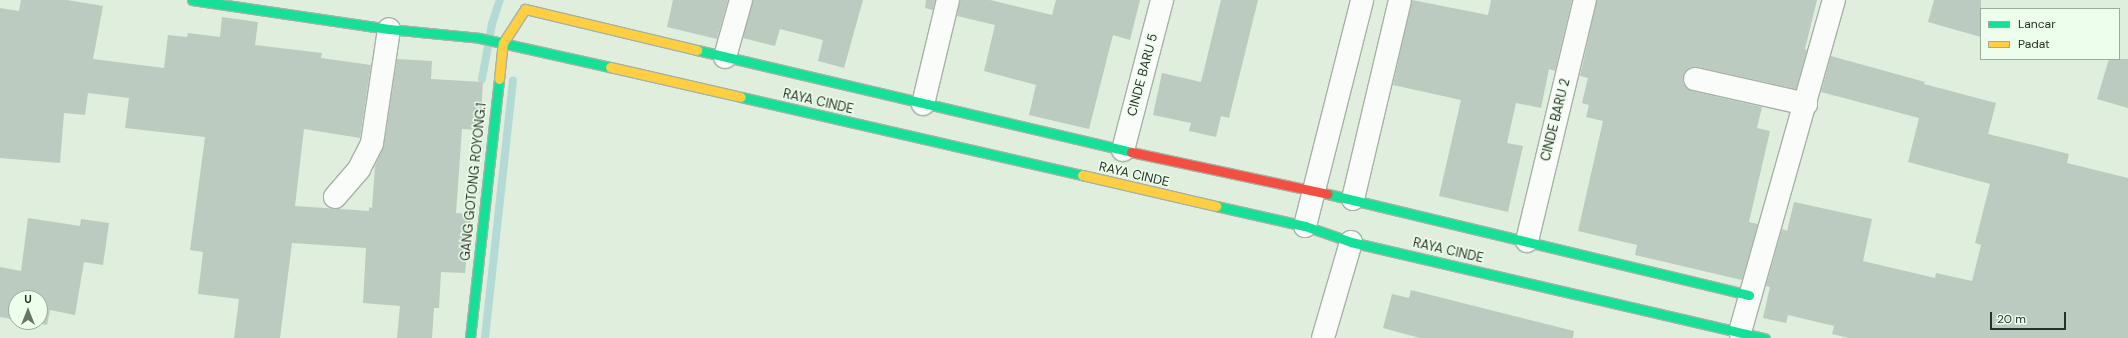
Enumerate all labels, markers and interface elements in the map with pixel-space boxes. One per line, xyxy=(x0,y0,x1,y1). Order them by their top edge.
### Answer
legend xyxy=(1980,8,2120,60)
text: Lancar xyxy=(2018,16,2056,32)
street label: CINDE BARU 5 xyxy=(1124,32,1162,118)
text: Padat xyxy=(2018,36,2050,52)
street label: CINDE BARU 2 xyxy=(1538,77,1574,163)
street label: RAYA CINDE xyxy=(781,86,855,118)
street label: GANG GOTONG ROYONG.1 xyxy=(458,102,490,262)
street label: RAYA CINDE xyxy=(1097,159,1171,191)
street label: RAYA CINDE xyxy=(1411,235,1485,267)
north arrow xyxy=(8,290,48,330)
text: U xyxy=(24,292,32,306)
scale bar xyxy=(1992,304,2068,330)
text: 20 m xyxy=(1997,311,2026,327)

